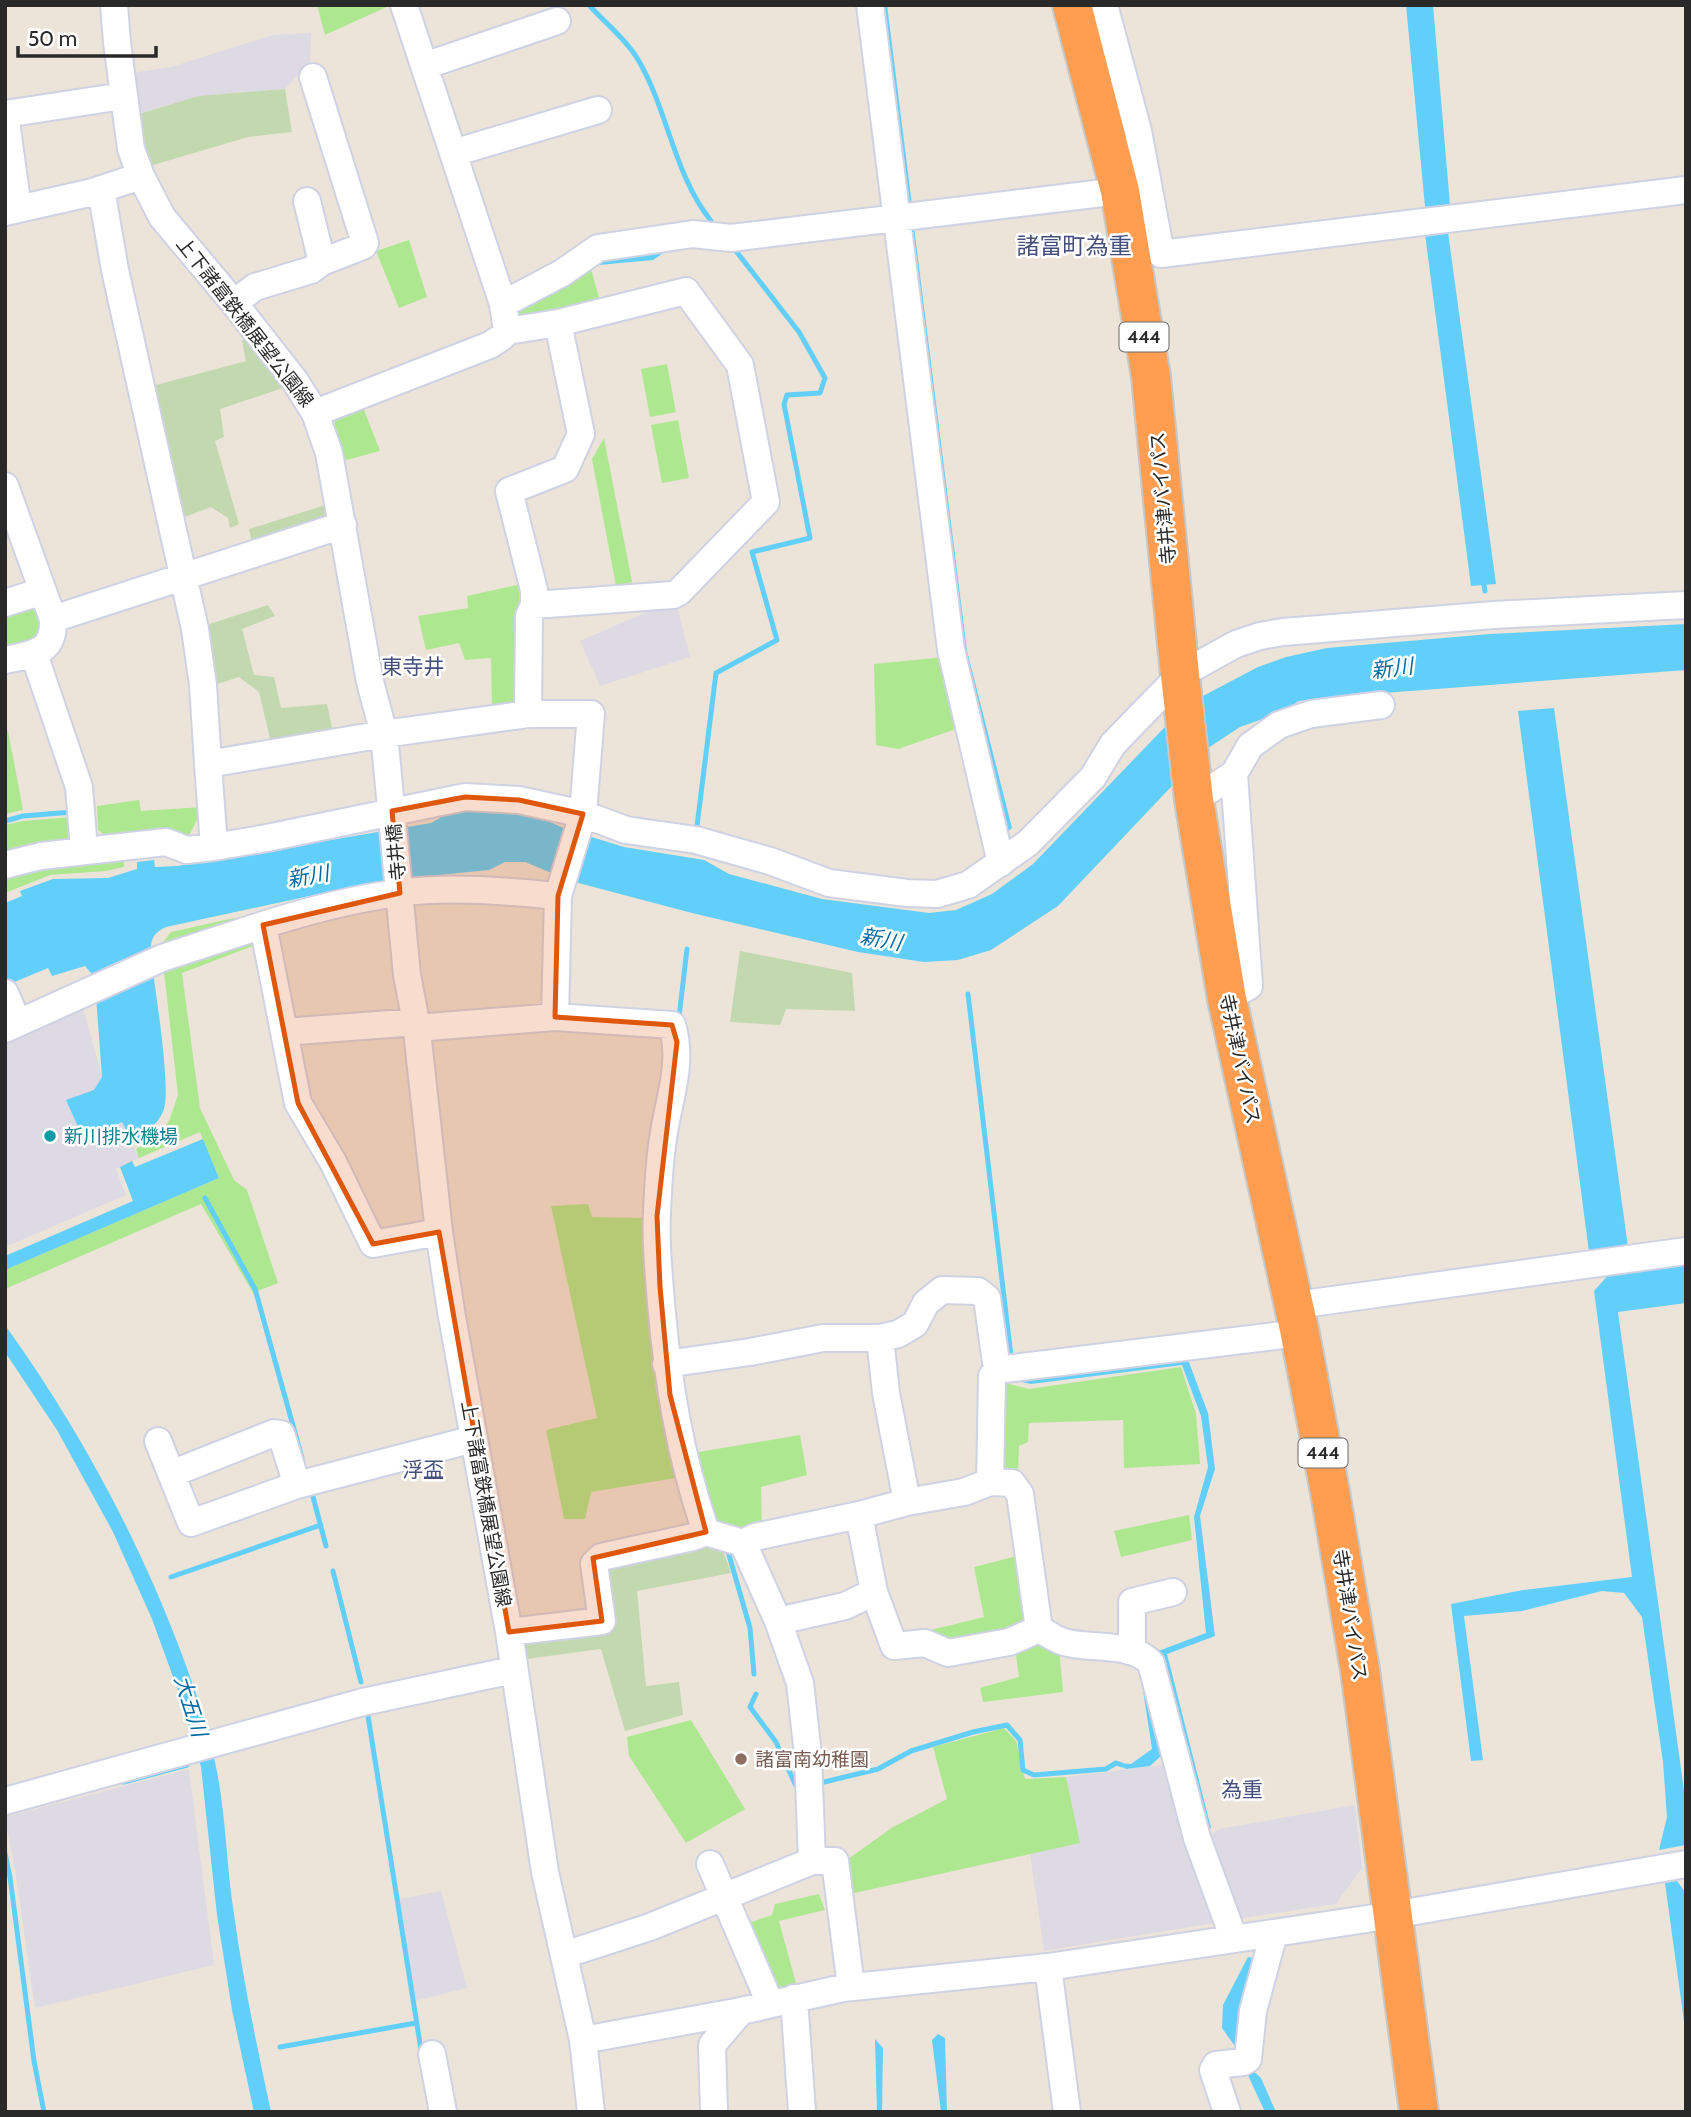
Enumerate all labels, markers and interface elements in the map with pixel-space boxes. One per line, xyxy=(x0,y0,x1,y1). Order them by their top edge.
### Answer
scale bar xyxy=(18,14,156,58)
text: 50 m xyxy=(28,26,77,51)
district label: 諸富町為重 xyxy=(1017,232,1132,260)
street label: 上下諸富鉄橋展望公園線 xyxy=(172,233,318,411)
road number: 444 xyxy=(1120,323,1168,352)
street label: 寺井津バイパス xyxy=(1146,431,1180,565)
water label: 新川 xyxy=(1370,653,1416,683)
district label: 東寺井 xyxy=(382,654,445,679)
street label: 寺井橋 xyxy=(382,823,410,881)
water label: 新川 xyxy=(285,860,333,892)
water label: 新川 xyxy=(858,923,906,955)
street label: 寺井津バイパス xyxy=(1215,992,1265,1126)
place label: 新川排水機場 xyxy=(64,1125,178,1148)
marker: 新川排水機場 xyxy=(42,1128,58,1144)
street label: 上下諸富鉄橋展望公園線 xyxy=(457,1399,515,1609)
road number: 444 xyxy=(1298,1438,1348,1468)
district label: 浮盃 xyxy=(402,1457,444,1482)
street label: 寺井津バイパス xyxy=(1328,1548,1372,1682)
water label: 大五川 xyxy=(169,1672,213,1742)
place label: 諸富南幼稚園 xyxy=(755,1748,869,1771)
marker: 諸富南幼稚園 xyxy=(733,1751,749,1767)
district label: 為重 xyxy=(1221,1777,1263,1802)

